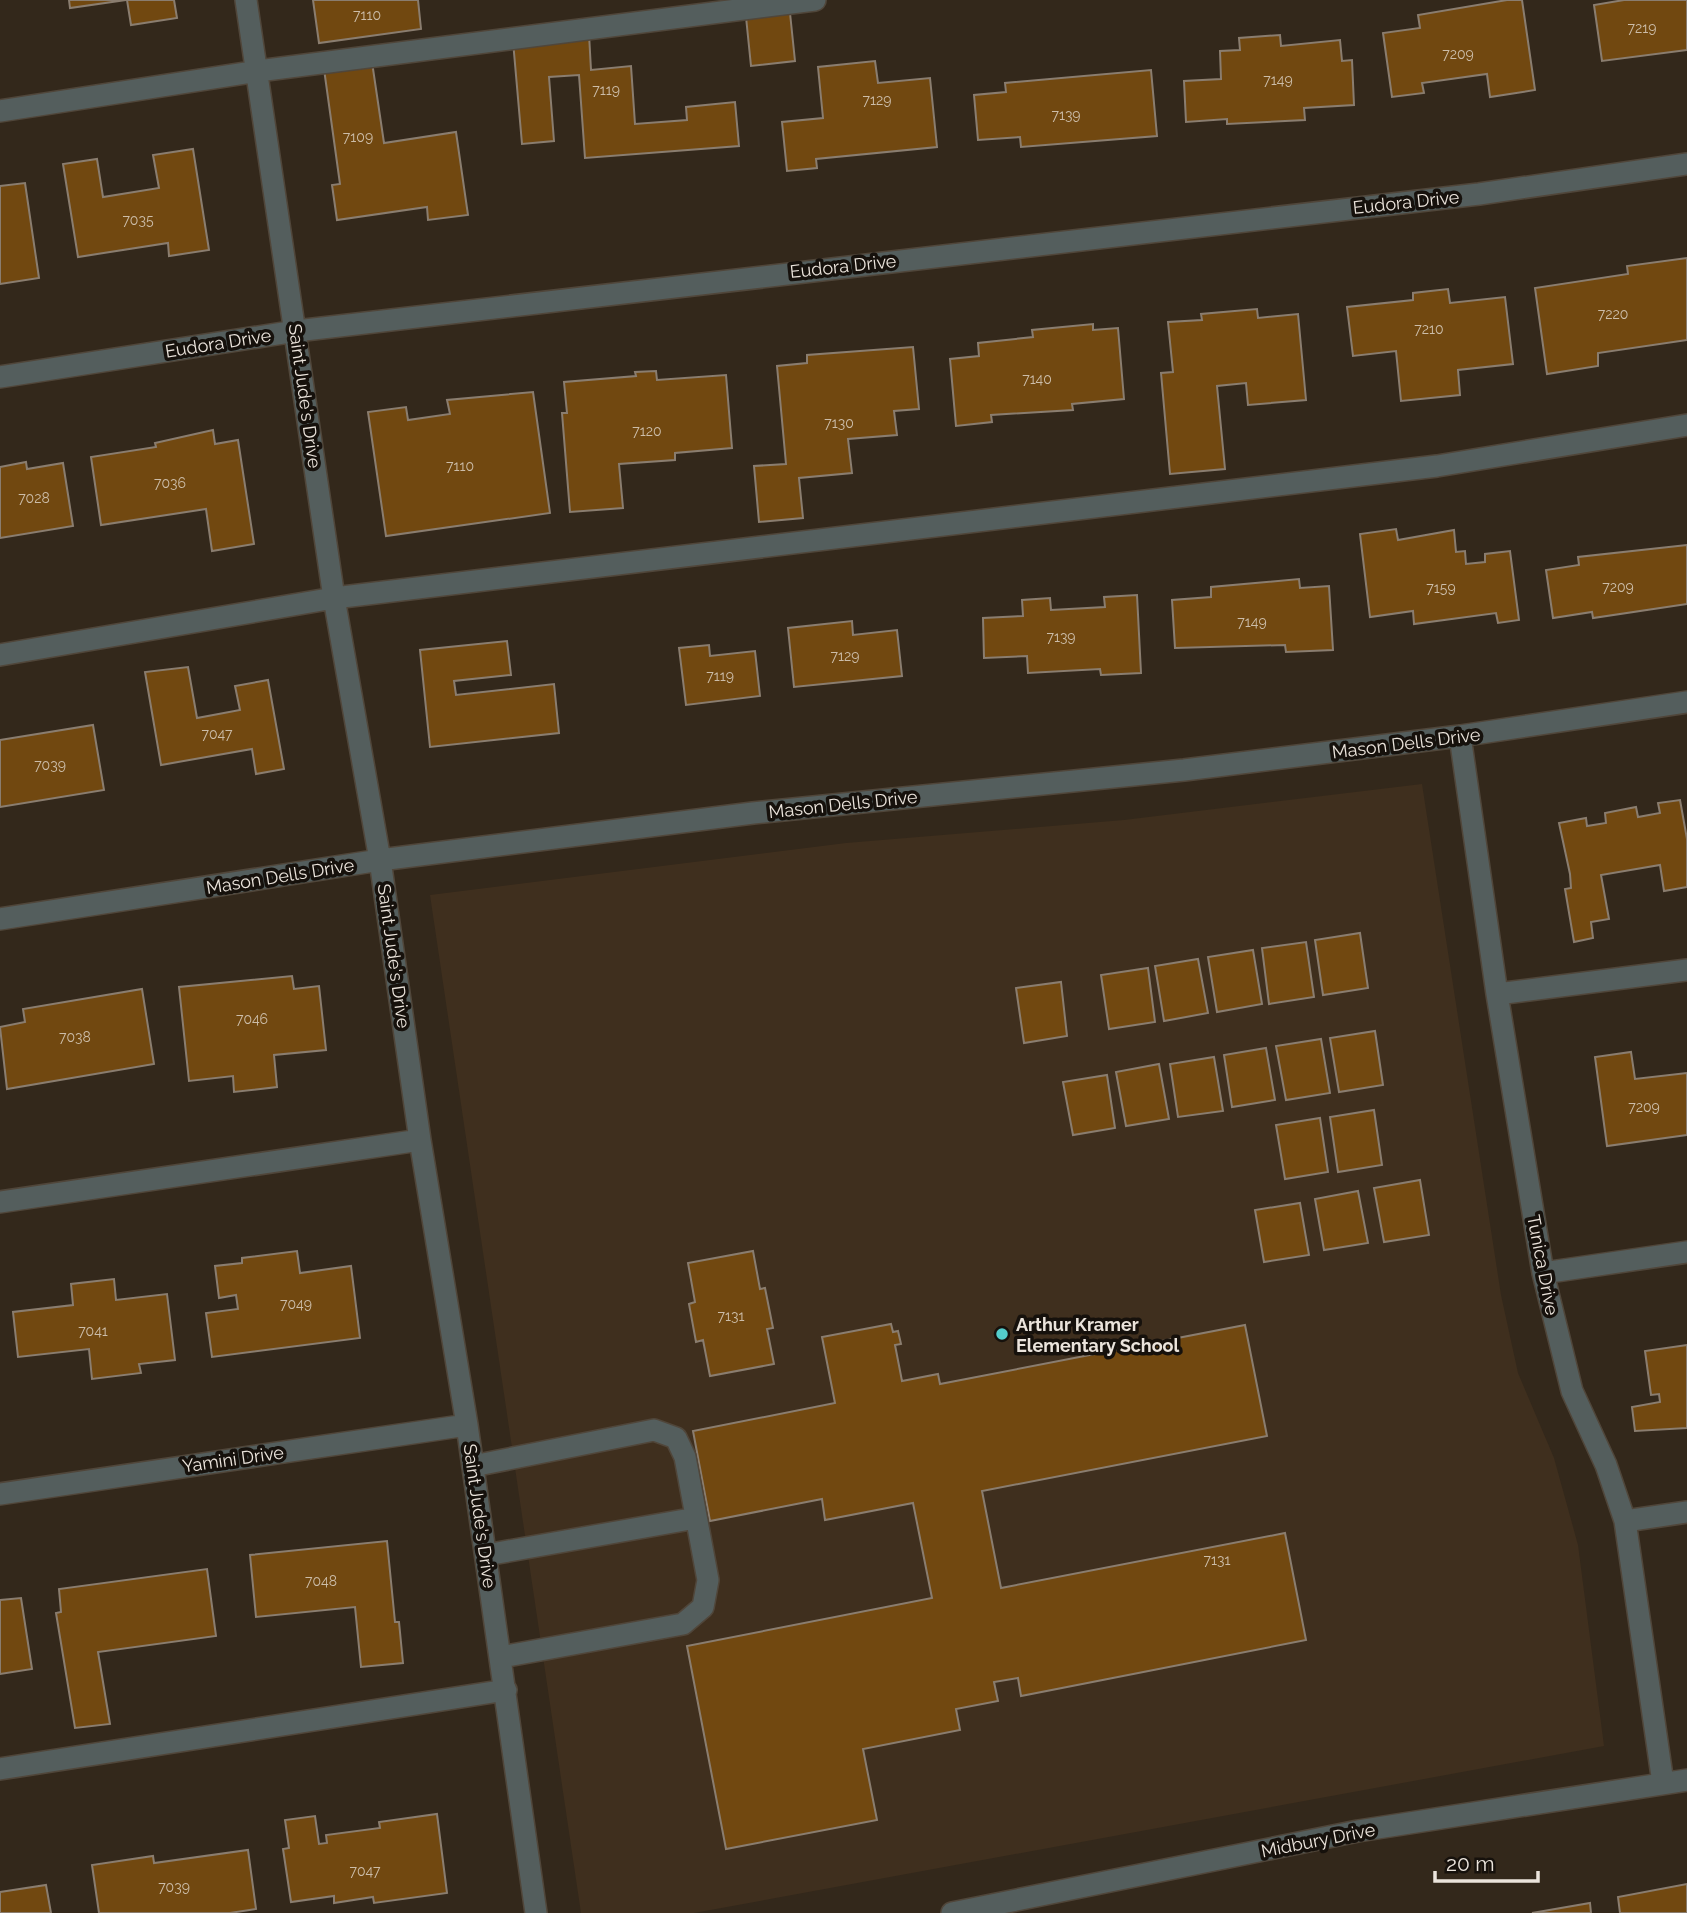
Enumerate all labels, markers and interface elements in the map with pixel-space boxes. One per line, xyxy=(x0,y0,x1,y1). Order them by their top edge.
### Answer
house number: 7110 xyxy=(353,7,381,23)
house number: 7219 xyxy=(1628,20,1656,36)
house number: 7209 xyxy=(1442,46,1474,62)
house number: 7149 xyxy=(1263,72,1293,88)
house number: 7119 xyxy=(592,82,620,98)
house number: 7129 xyxy=(863,92,891,108)
house number: 7139 xyxy=(1051,107,1081,123)
house number: 7109 xyxy=(343,129,373,145)
street label: Eudora Drive xyxy=(1352,186,1461,218)
house number: 7035 xyxy=(122,212,154,228)
street label: Eudora Drive xyxy=(789,250,898,282)
house number: 7220 xyxy=(1598,306,1628,322)
house number: 7210 xyxy=(1414,321,1444,337)
street label: Saint Jude's Drive xyxy=(284,322,326,470)
street label: Eudora Drive xyxy=(164,324,273,362)
house number: 7140 xyxy=(1022,371,1052,387)
house number: 7130 xyxy=(824,415,854,431)
house number: 7120 xyxy=(632,423,662,439)
house number: 7110 xyxy=(446,458,474,474)
house number: 7036 xyxy=(154,475,186,491)
house number: 7028 xyxy=(18,490,50,506)
house number: 7209 xyxy=(1602,579,1634,595)
house number: 7159 xyxy=(1426,580,1456,596)
house number: 7149 xyxy=(1237,614,1267,630)
house number: 7139 xyxy=(1046,629,1076,645)
house number: 7129 xyxy=(831,648,859,664)
house number: 7119 xyxy=(706,668,734,684)
street label: Mason Dells Drive xyxy=(1331,723,1482,763)
house number: 7047 xyxy=(201,726,233,742)
house number: 7039 xyxy=(34,757,66,773)
street label: Mason Dells Drive xyxy=(768,786,919,822)
street label: Mason Dells Drive xyxy=(205,854,356,898)
street label: Saint Jude's Drive xyxy=(373,882,415,1030)
house number: 7046 xyxy=(236,1011,268,1027)
house number: 7038 xyxy=(59,1029,91,1045)
house number: 7209 xyxy=(1628,1099,1660,1115)
street label: Tunica Drive xyxy=(1523,1213,1563,1317)
house number: 7049 xyxy=(280,1296,312,1312)
house number: 7131 xyxy=(718,1308,744,1324)
place label: Arthur Kramer Elementary School xyxy=(1016,1314,1180,1356)
house number: 7041 xyxy=(78,1323,108,1339)
marker: Arthur Kramer Elementary School xyxy=(994,1326,1010,1342)
street label: Yamini Drive xyxy=(181,1441,286,1477)
street label: Saint Jude's Drive xyxy=(459,1442,501,1590)
house number: 7131 xyxy=(1204,1552,1230,1568)
house number: 7048 xyxy=(305,1573,337,1589)
street label: Midbury Drive xyxy=(1259,1819,1377,1861)
scale bar xyxy=(1435,1840,1538,1884)
text: 20 m xyxy=(1446,1851,1494,1876)
house number: 7047 xyxy=(349,1863,381,1879)
house number: 7039 xyxy=(158,1879,190,1895)

